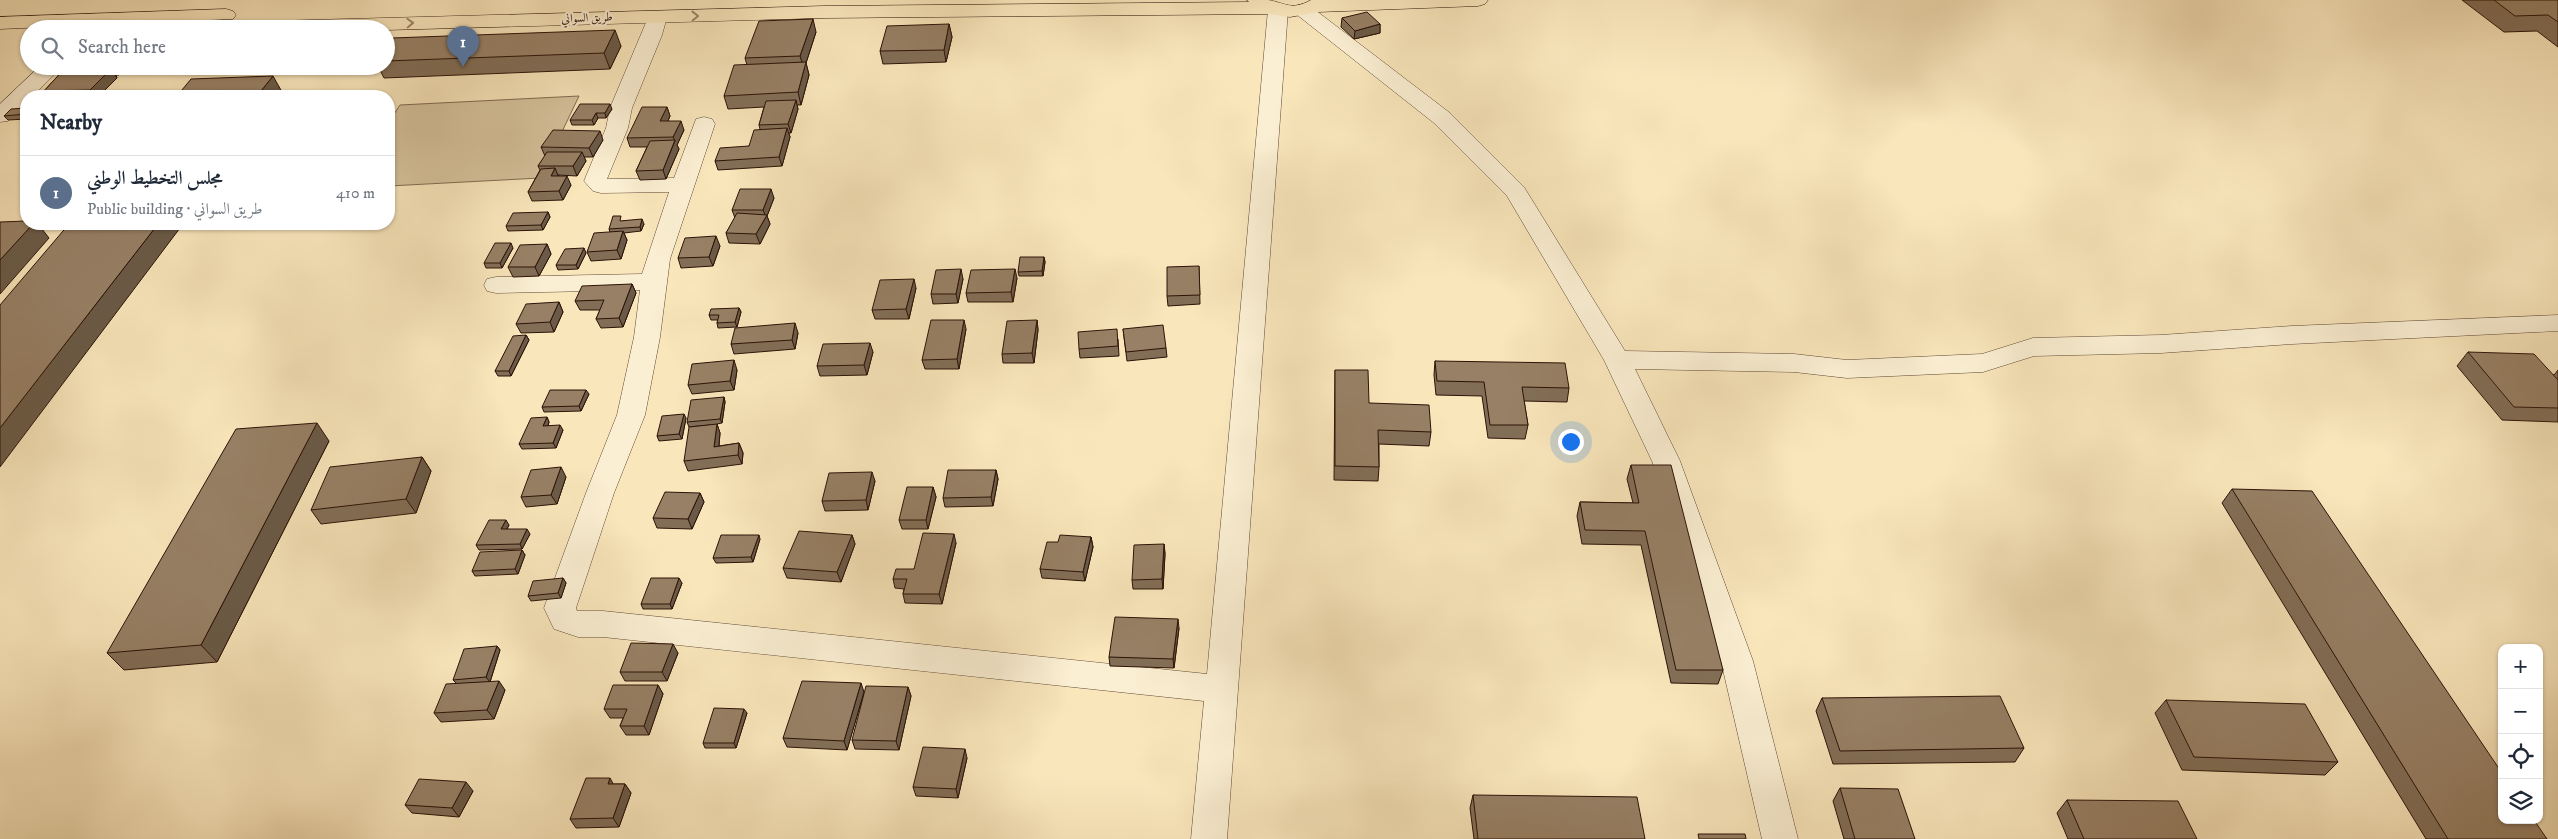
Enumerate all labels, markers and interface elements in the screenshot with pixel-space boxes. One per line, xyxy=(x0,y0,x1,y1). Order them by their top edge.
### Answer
street label: طريق السواني xyxy=(561,10,613,28)
one-way arrow xyxy=(691,10,699,21)
one-way arrow xyxy=(406,18,414,29)
search box xyxy=(20,20,395,75)
pin: 1 xyxy=(447,26,479,67)
icon: search xyxy=(38,34,66,62)
text: Search here xyxy=(78,36,166,59)
text: Nearby xyxy=(40,110,102,136)
text: مجلس التخطيط الوطني xyxy=(87,167,223,190)
text: 1 xyxy=(53,183,59,203)
text: 410 m xyxy=(336,183,375,203)
text: Public building · طريق السواني xyxy=(87,199,263,219)
your location xyxy=(1558,429,1584,455)
map controls xyxy=(2498,644,2543,824)
button: + xyxy=(2498,644,2543,689)
button: − xyxy=(2498,689,2543,734)
button: locate xyxy=(2498,734,2543,779)
button: layers xyxy=(2498,779,2543,824)

